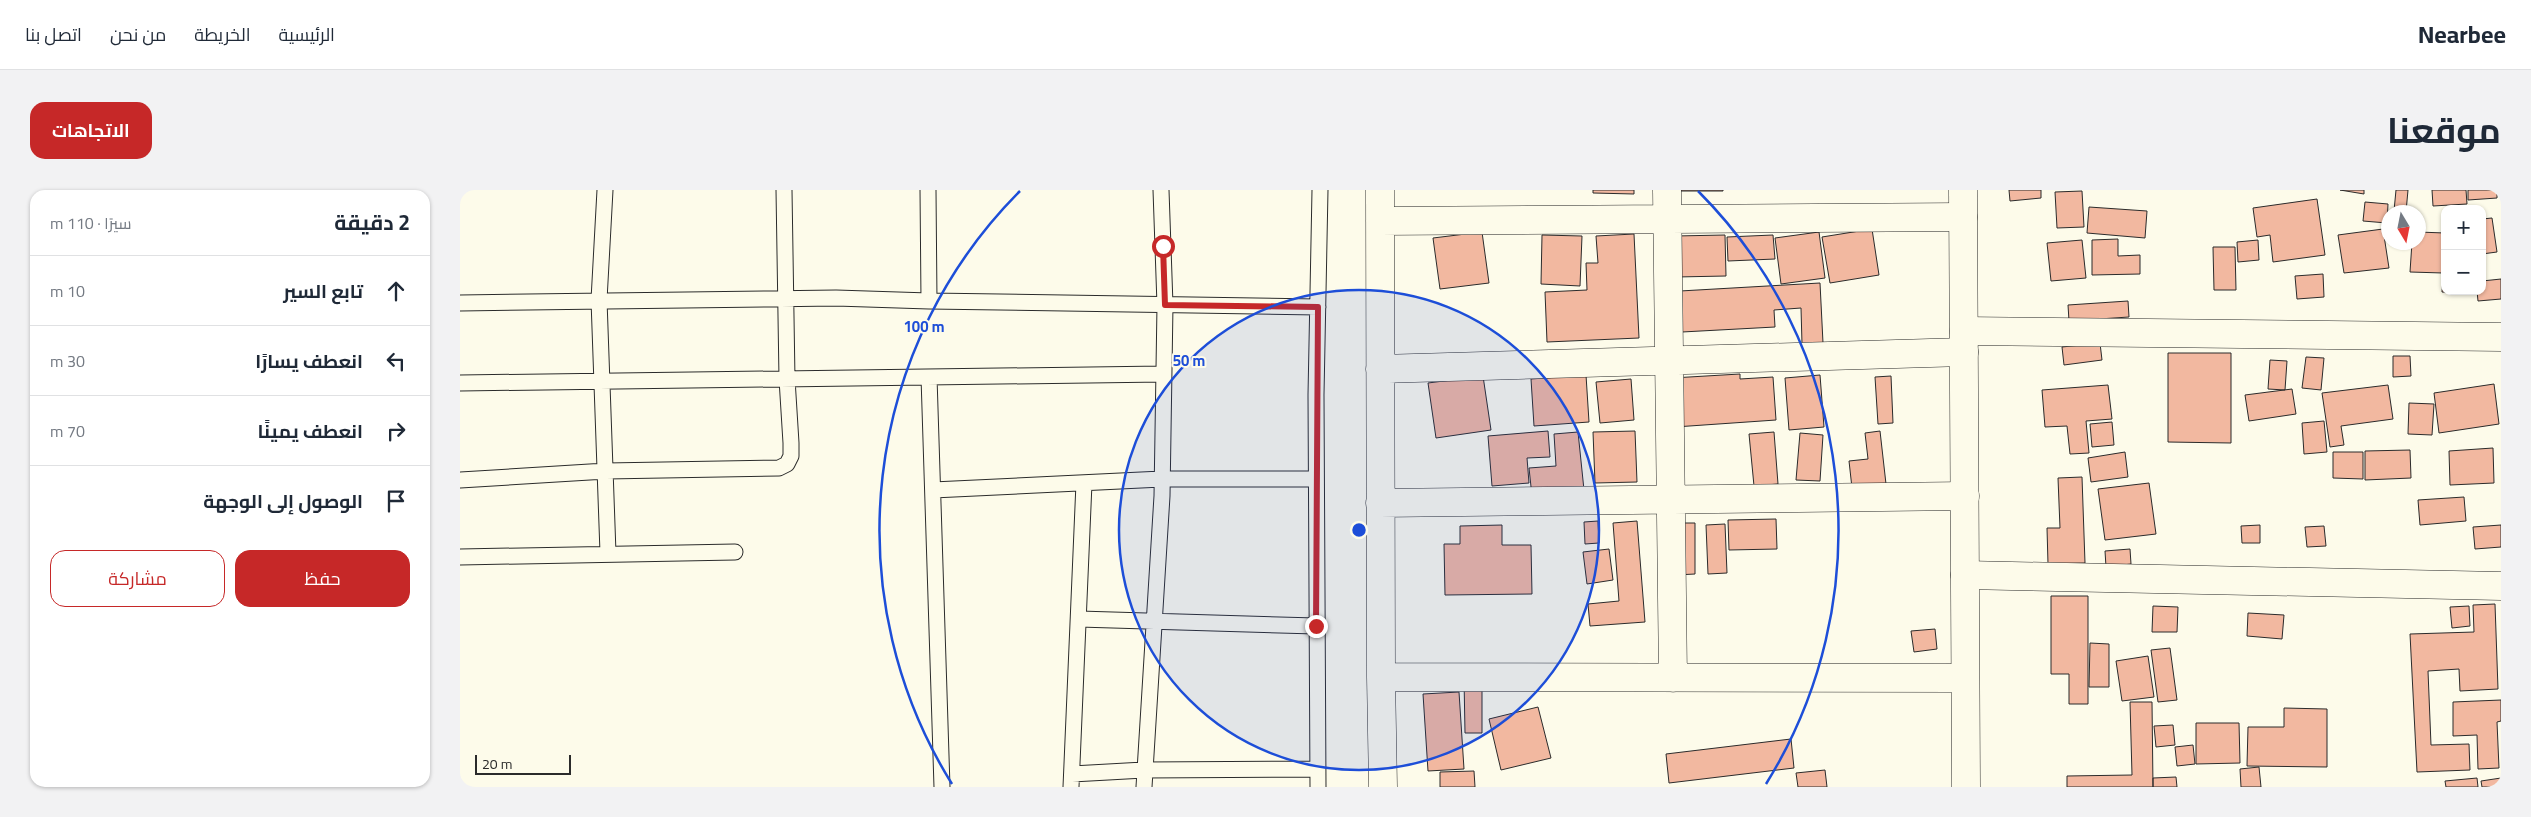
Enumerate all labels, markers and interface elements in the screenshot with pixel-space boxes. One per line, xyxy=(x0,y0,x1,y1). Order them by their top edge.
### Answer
text: Nearbee xyxy=(2418,12,2506,57)
text: اتصل بنا xyxy=(25,18,82,51)
text: من نحن xyxy=(110,18,166,51)
text: الخريطة xyxy=(194,18,250,51)
text: الرئيسية xyxy=(278,18,335,51)
text: موقعنا xyxy=(2387,97,2501,163)
button: الاتجاهات xyxy=(30,102,152,159)
text: 2 دقيقة xyxy=(334,203,410,242)
north arrow xyxy=(2381,205,2426,250)
map controls xyxy=(2441,205,2486,295)
button: + xyxy=(2441,205,2486,250)
text: سيرًا · 110 m xyxy=(50,208,131,238)
route start xyxy=(1152,235,1175,258)
button: − xyxy=(2441,250,2486,295)
text: تابع السير xyxy=(283,273,363,309)
text: 10 m xyxy=(50,276,85,306)
icon: ahead xyxy=(382,277,410,305)
text: 100 m xyxy=(904,312,944,341)
text: انعطف يسارًا xyxy=(255,343,363,379)
text: 30 m xyxy=(50,346,85,376)
text: 50 m xyxy=(1173,346,1205,375)
icon: left xyxy=(382,347,410,375)
text: انعطف يمينًا xyxy=(258,413,363,449)
text: 70 m xyxy=(50,416,85,446)
icon: right xyxy=(382,417,410,445)
text: الوصول إلى الوجهة xyxy=(203,483,363,519)
icon: arrive xyxy=(382,487,410,515)
centre of rings xyxy=(1350,521,1368,539)
button: مشاركة xyxy=(50,550,225,607)
button: حفظ xyxy=(235,550,410,607)
route end xyxy=(1305,615,1328,638)
text: 20 m xyxy=(482,751,512,777)
scale bar xyxy=(475,752,571,775)

